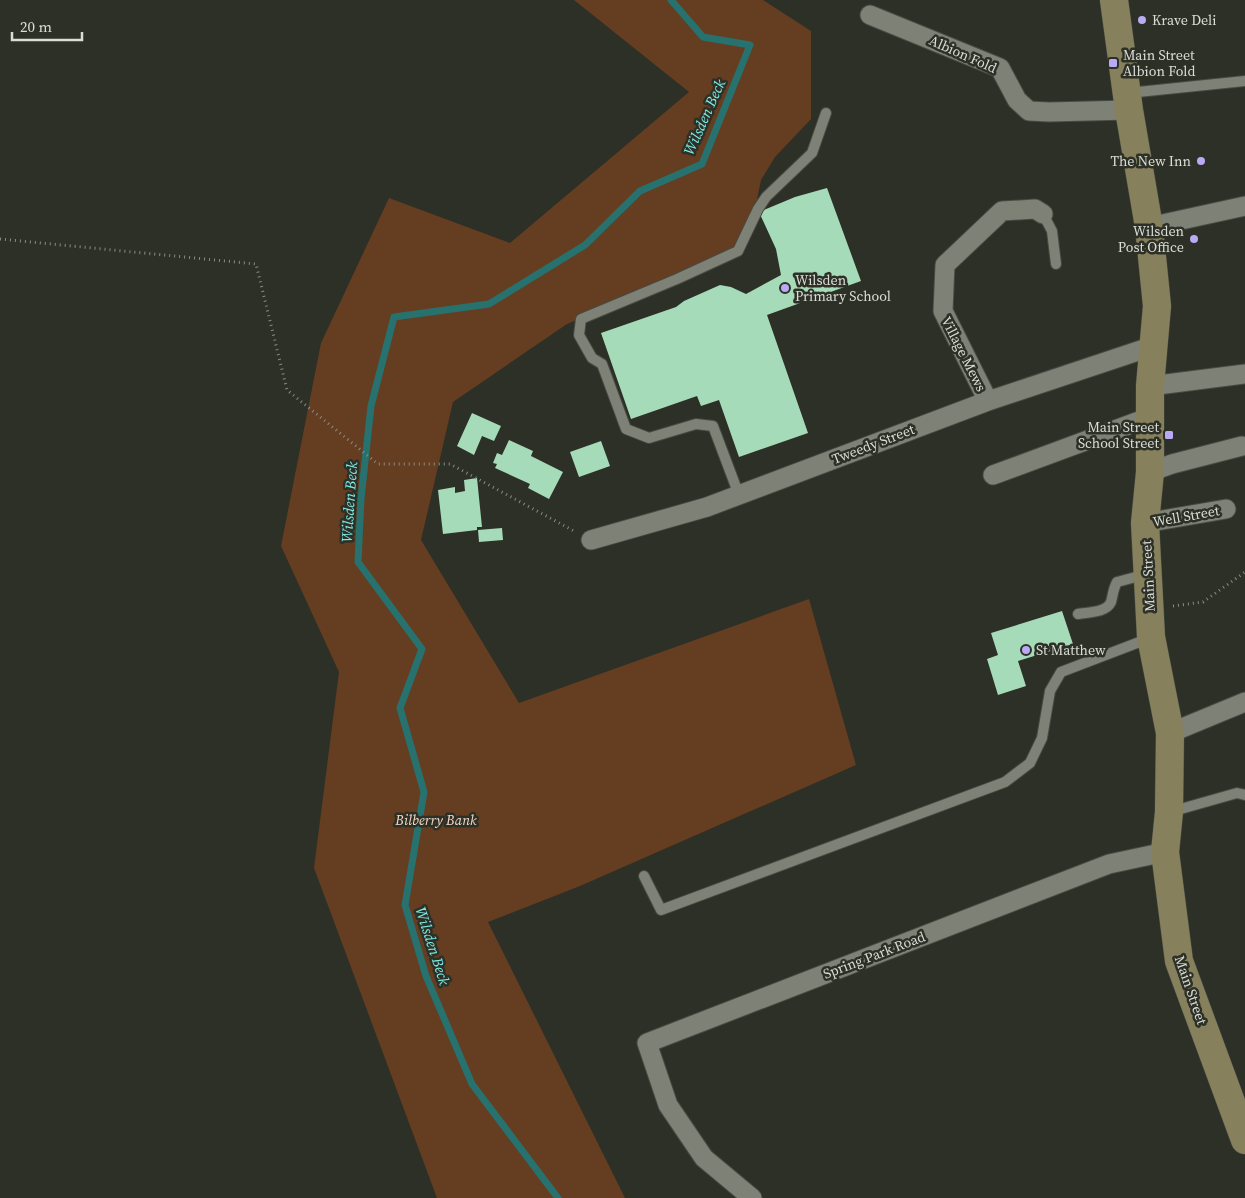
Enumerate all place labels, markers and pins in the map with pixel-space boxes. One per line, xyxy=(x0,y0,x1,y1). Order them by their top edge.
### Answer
place label: Krave Deli xyxy=(1152,10,1216,30)
marker: Krave Deli xyxy=(1136,14,1148,26)
place label: Main Street Albion Fold xyxy=(1123,45,1195,81)
marker: Main Street Albion Fold xyxy=(1107,57,1119,69)
place label: The New Inn xyxy=(1110,151,1192,171)
marker: The New Inn xyxy=(1195,155,1207,167)
place label: Wilsden Post Office xyxy=(1118,221,1185,257)
marker: Wilsden Post Office xyxy=(1188,233,1200,245)
place label: Wilsden Primary School xyxy=(795,270,891,306)
marker: Wilsden Primary School xyxy=(779,282,791,294)
place label: Main Street School Street xyxy=(1078,417,1159,453)
marker: Main Street School Street xyxy=(1163,429,1175,441)
place label: St Matthew xyxy=(1036,640,1106,660)
marker: St Matthew xyxy=(1020,644,1032,656)

